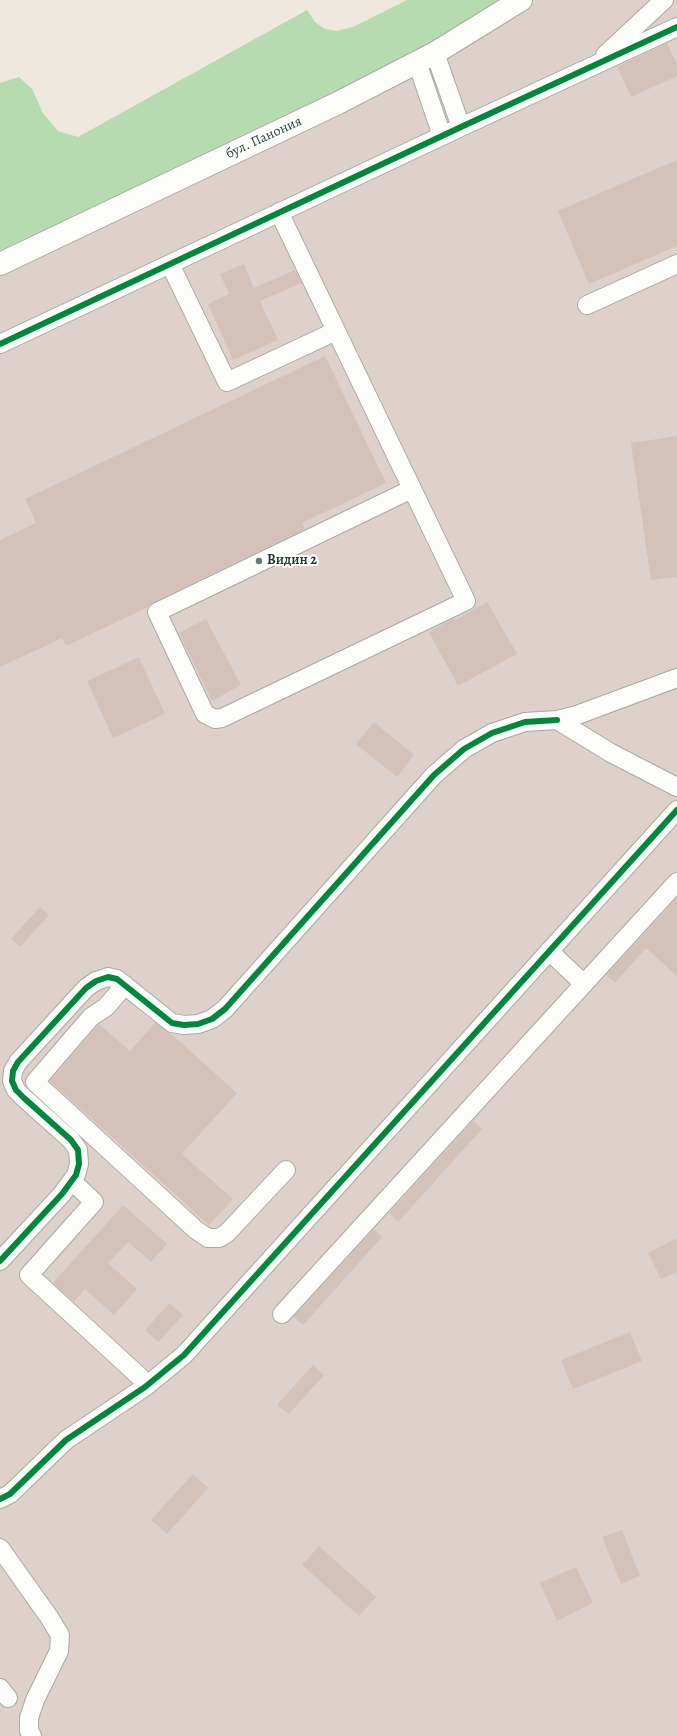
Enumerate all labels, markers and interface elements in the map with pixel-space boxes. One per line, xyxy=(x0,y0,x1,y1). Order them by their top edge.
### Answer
street label: бул. Панония xyxy=(223,113,305,163)
place label: Видин 2 xyxy=(267,553,317,569)
marker: Видин 2 xyxy=(254,556,264,566)

